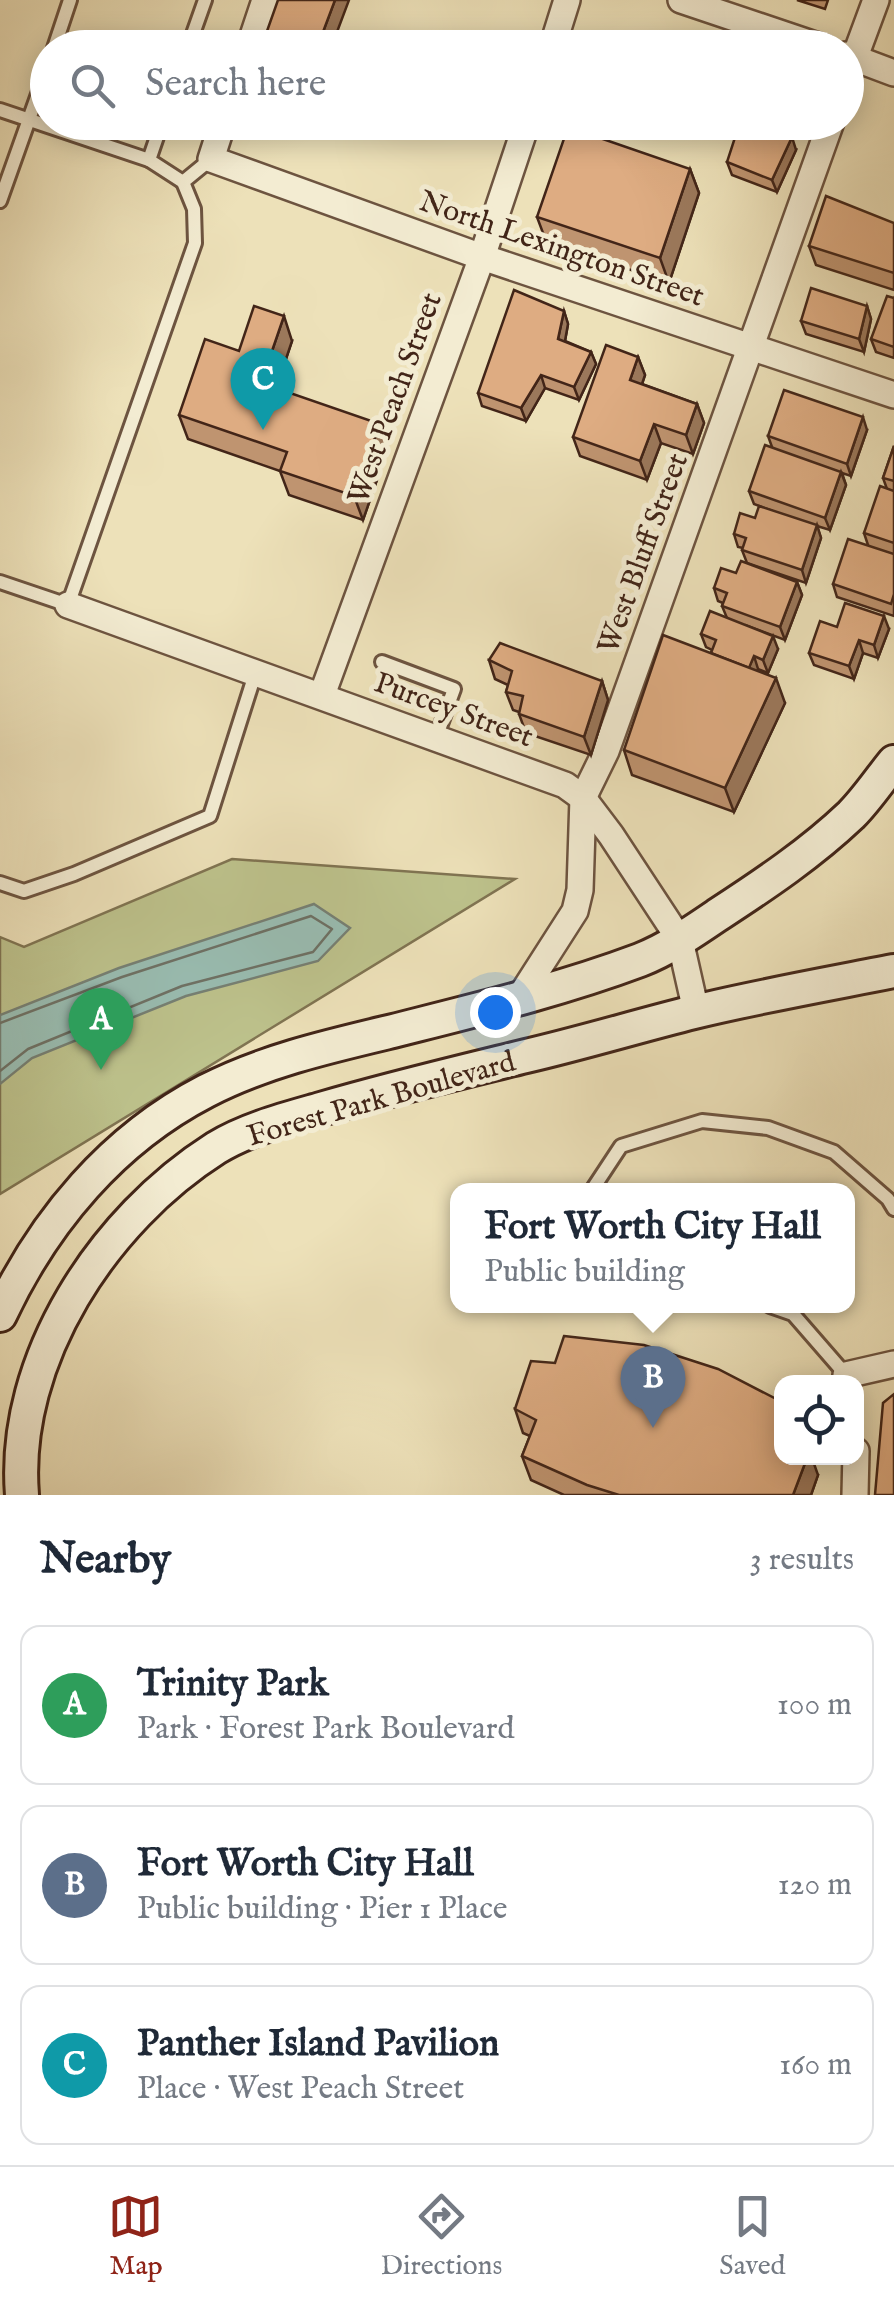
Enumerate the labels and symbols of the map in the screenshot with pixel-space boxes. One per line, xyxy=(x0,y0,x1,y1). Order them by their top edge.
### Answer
street label: North Lexington Street xyxy=(414,183,709,316)
street label: West Peach Street xyxy=(340,288,452,509)
pin: C xyxy=(230,348,296,430)
street label: West Bluff Street xyxy=(590,448,698,659)
street label: Purcey Street xyxy=(369,665,538,757)
your location xyxy=(470,987,521,1038)
pin: A xyxy=(68,988,134,1070)
street label: Forest Park Boulevard xyxy=(243,1043,521,1156)
pin: B xyxy=(620,1346,686,1428)

